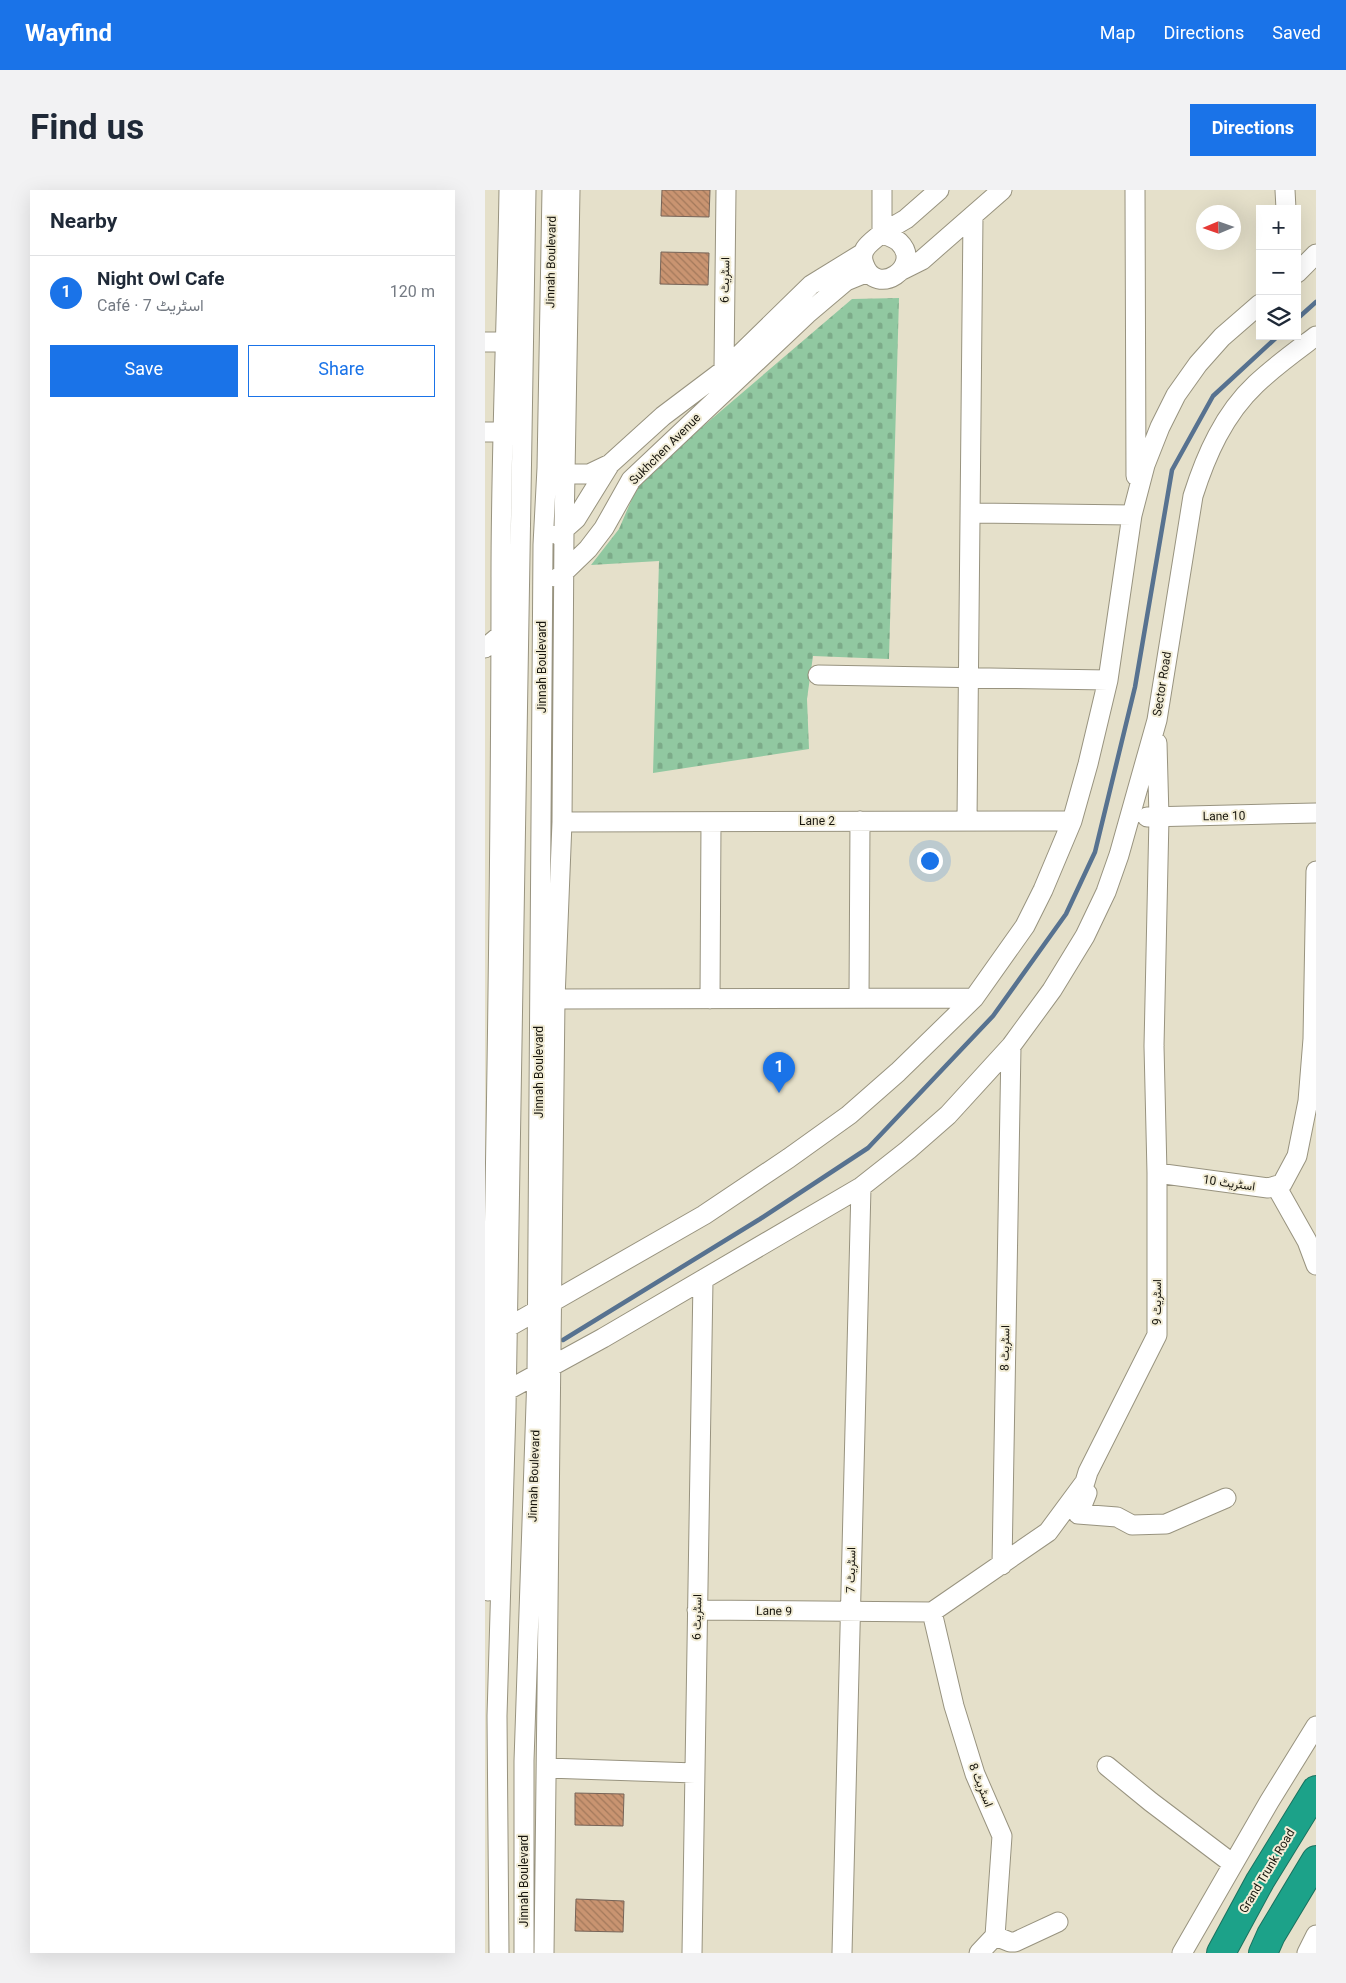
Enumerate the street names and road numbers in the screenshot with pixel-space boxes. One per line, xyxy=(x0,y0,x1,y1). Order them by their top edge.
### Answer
street label: Jinnah Boulevard xyxy=(542,216,562,308)
street label: اسٹریٹ 6 xyxy=(717,257,735,303)
street label: Sukhchen Avenue xyxy=(626,410,706,490)
street label: Jinnah Boulevard xyxy=(534,621,552,713)
street label: Sector Road xyxy=(1149,651,1177,718)
street label: Lane 10 xyxy=(1203,808,1246,826)
street label: Lane 2 xyxy=(799,813,835,831)
street label: Jinnah Boulevard xyxy=(531,1026,549,1118)
street label: اسٹریٹ 10 xyxy=(1202,1171,1256,1197)
street label: اسٹریٹ 9 xyxy=(1149,1279,1167,1325)
street label: اسٹریٹ 8 xyxy=(997,1325,1015,1371)
street label: Jinnah Boulevard xyxy=(524,1430,546,1522)
street label: اسٹریٹ 7 xyxy=(843,1547,861,1593)
street label: اسٹریٹ 6 xyxy=(689,1594,707,1640)
street label: Lane 9 xyxy=(756,1603,792,1621)
street label: اسٹریٹ 8 xyxy=(963,1761,997,1810)
street label: Grand Trunk Road xyxy=(1235,1826,1300,1917)
street label: Jinnah Boulevard xyxy=(516,1835,534,1927)

